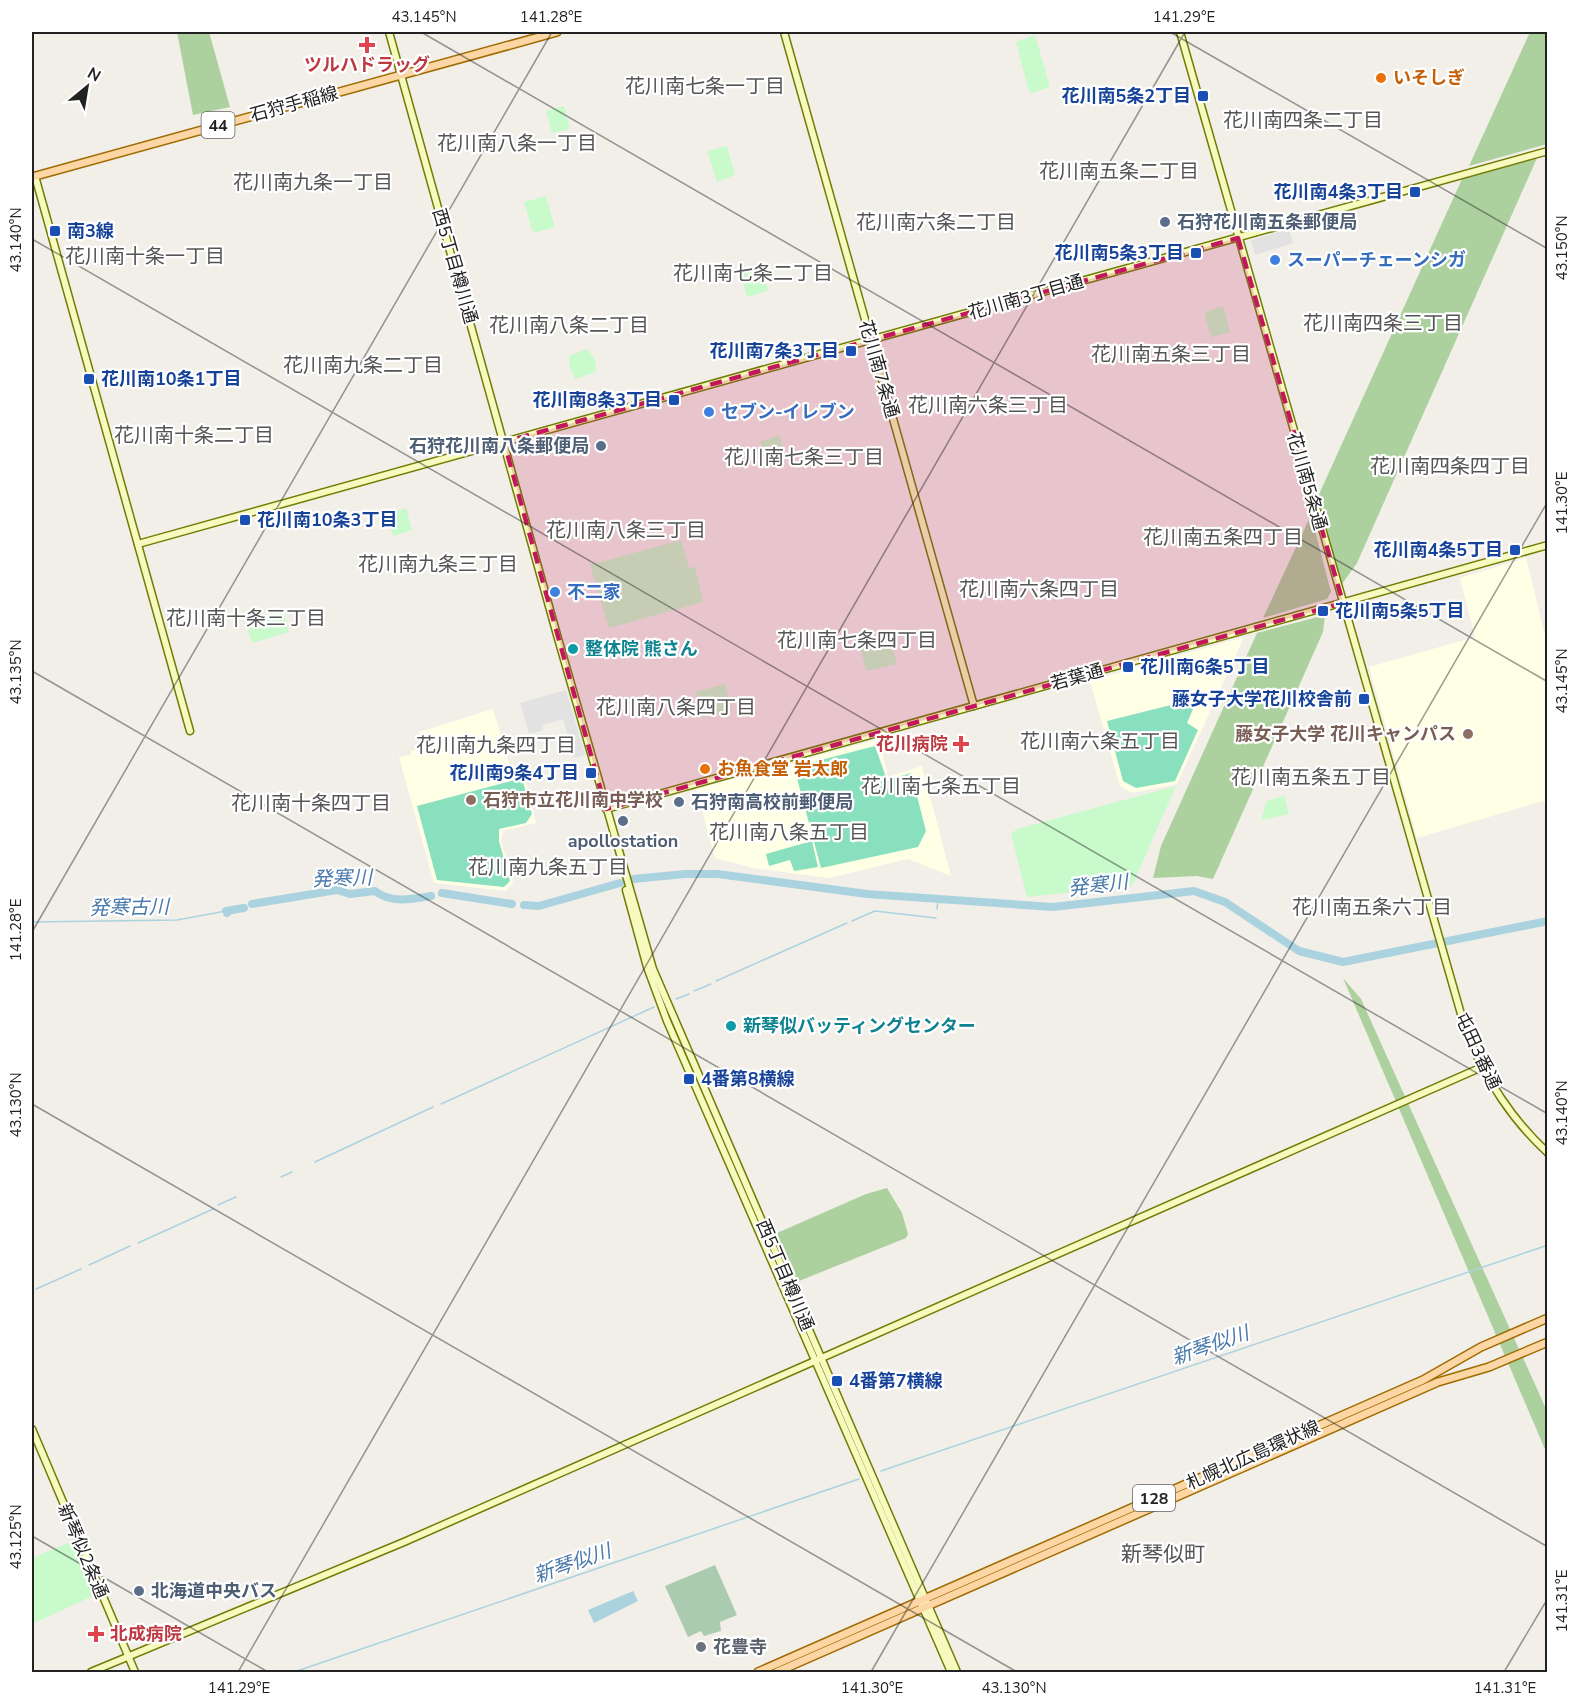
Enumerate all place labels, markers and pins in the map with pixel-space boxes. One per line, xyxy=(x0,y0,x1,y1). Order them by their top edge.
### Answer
marker: ツルハドラッグ xyxy=(360,38,374,52)
place label: ツルハドラッグ xyxy=(304,53,430,77)
place label: いそしぎ xyxy=(1393,66,1465,90)
marker: いそしぎ xyxy=(1374,71,1388,85)
place label: 花川南5条2丁目 xyxy=(1061,84,1191,108)
marker: 花川南5条2丁目 xyxy=(1196,89,1210,103)
place label: 花川南4条3丁目 xyxy=(1273,180,1403,204)
marker: 花川南4条3丁目 xyxy=(1408,185,1422,199)
place label: 石狩花川南五条郵便局 xyxy=(1177,210,1357,234)
marker: 石狩花川南五条郵便局 xyxy=(1158,215,1172,229)
place label: 南3線 xyxy=(67,219,114,243)
marker: 南3線 xyxy=(48,224,62,238)
place label: 花川南5条3丁目 xyxy=(1054,241,1184,265)
marker: 花川南5条3丁目 xyxy=(1189,246,1203,260)
place label: スーパーチェーンシガ xyxy=(1287,248,1466,272)
marker: スーパーチェーンシガ xyxy=(1268,253,1282,267)
place label: 花川南7条3丁目 xyxy=(709,339,839,363)
marker: 花川南7条3丁目 xyxy=(844,344,858,358)
place label: 花川南10条1丁目 xyxy=(101,367,241,391)
marker: 花川南10条1丁目 xyxy=(82,372,96,386)
place label: 花川南8条3丁目 xyxy=(532,388,662,412)
marker: 花川南8条3丁目 xyxy=(667,393,681,407)
place label: セブン-イレブン xyxy=(721,400,855,424)
marker: セブン-イレブン xyxy=(702,405,716,419)
place label: 石狩花川南八条郵便局 xyxy=(409,434,589,458)
marker: 石狩花川南八条郵便局 xyxy=(594,439,608,453)
place label: 花川南10条3丁目 xyxy=(257,508,397,532)
marker: 花川南10条3丁目 xyxy=(238,513,252,527)
place label: 花川南4条5丁目 xyxy=(1373,538,1503,562)
marker: 花川南4条5丁目 xyxy=(1508,543,1522,557)
place label: 不二家 xyxy=(567,580,621,604)
marker: 不二家 xyxy=(548,585,562,599)
place label: 花川南5条5丁目 xyxy=(1335,599,1465,623)
marker: 花川南5条5丁目 xyxy=(1316,604,1330,618)
place label: 整体院 熊さん xyxy=(585,637,698,661)
marker: 整体院 熊さん xyxy=(566,642,580,656)
place label: 花川南6条5丁目 xyxy=(1140,655,1270,679)
marker: 花川南6条5丁目 xyxy=(1121,660,1135,674)
place label: 藤女子大学花川校舎前 xyxy=(1172,687,1352,711)
marker: 藤女子大学花川校舎前 xyxy=(1357,692,1371,706)
place label: 藤女子大学 花川キャンパス xyxy=(1235,722,1456,746)
marker: 藤女子大学 花川キャンパス xyxy=(1461,727,1475,741)
place label: 花川病院 xyxy=(876,732,948,756)
marker: 花川病院 xyxy=(952,735,970,753)
place label: お魚食堂 岩太郎 xyxy=(717,757,848,781)
place label: 花川南9条4丁目 xyxy=(449,761,579,785)
marker: お魚食堂 岩太郎 xyxy=(698,762,712,776)
marker: 花川南9条4丁目 xyxy=(584,766,598,780)
place label: 石狩市立花川南中学校 xyxy=(483,788,663,812)
place label: 石狩南高校前郵便局 xyxy=(691,790,853,814)
marker: 石狩市立花川南中学校 xyxy=(464,793,478,807)
marker: 石狩南高校前郵便局 xyxy=(672,795,686,809)
marker: apollostation xyxy=(616,814,630,828)
place label: apollostation xyxy=(568,829,678,853)
place label: 新琴似バッティングセンター xyxy=(743,1014,976,1038)
marker: 新琴似バッティングセンター xyxy=(724,1019,738,1033)
place label: 4番第8横線 xyxy=(701,1067,795,1091)
marker: 4番第8横線 xyxy=(682,1072,696,1086)
place label: 4番第7横線 xyxy=(849,1369,943,1393)
marker: 4番第7横線 xyxy=(830,1374,844,1388)
place label: 北海道中央バス xyxy=(151,1579,277,1603)
marker: 北海道中央バス xyxy=(132,1584,146,1598)
place label: 北成病院 xyxy=(110,1622,182,1646)
marker: 北成病院 xyxy=(87,1625,105,1643)
place label: 花豊寺 xyxy=(713,1635,767,1659)
marker: 花豊寺 xyxy=(694,1640,708,1654)

